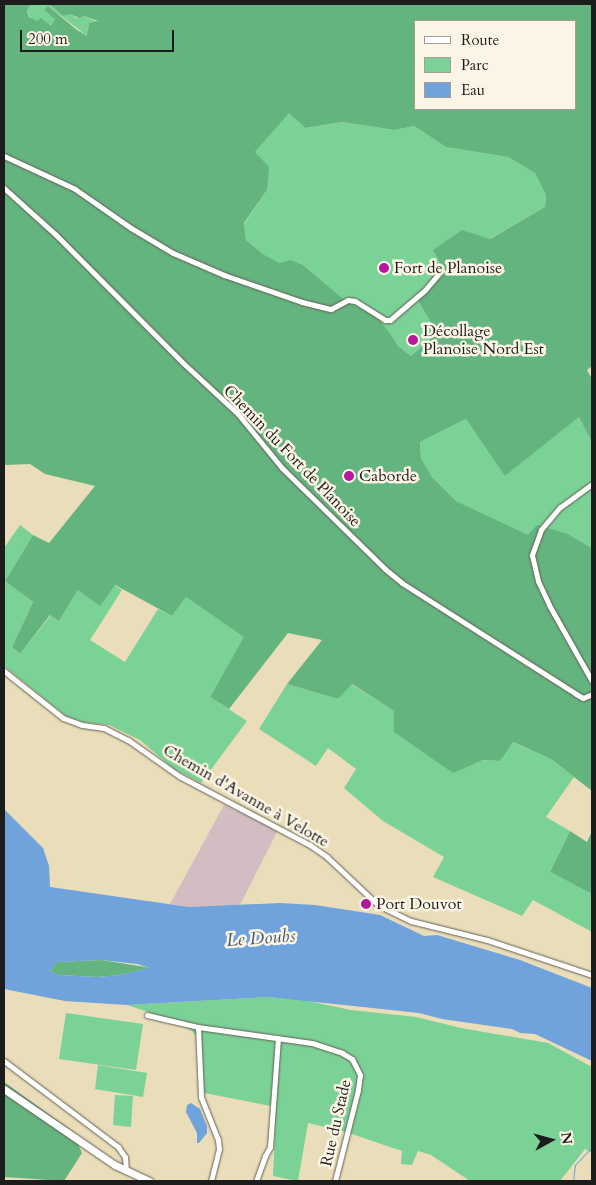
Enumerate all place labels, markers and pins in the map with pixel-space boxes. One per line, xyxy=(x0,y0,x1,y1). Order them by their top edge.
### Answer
place label: Fort de Planoise xyxy=(394,258,502,278)
marker: Fort de Planoise xyxy=(378,262,390,274)
place label: Décollage Planoise Nord Est xyxy=(423,321,544,359)
marker: Décollage Planoise Nord Est xyxy=(407,334,419,346)
place label: Caborde xyxy=(359,466,417,486)
marker: Caborde xyxy=(343,470,355,482)
place label: Port Douvot xyxy=(376,894,462,914)
marker: Port Douvot xyxy=(360,898,372,910)

